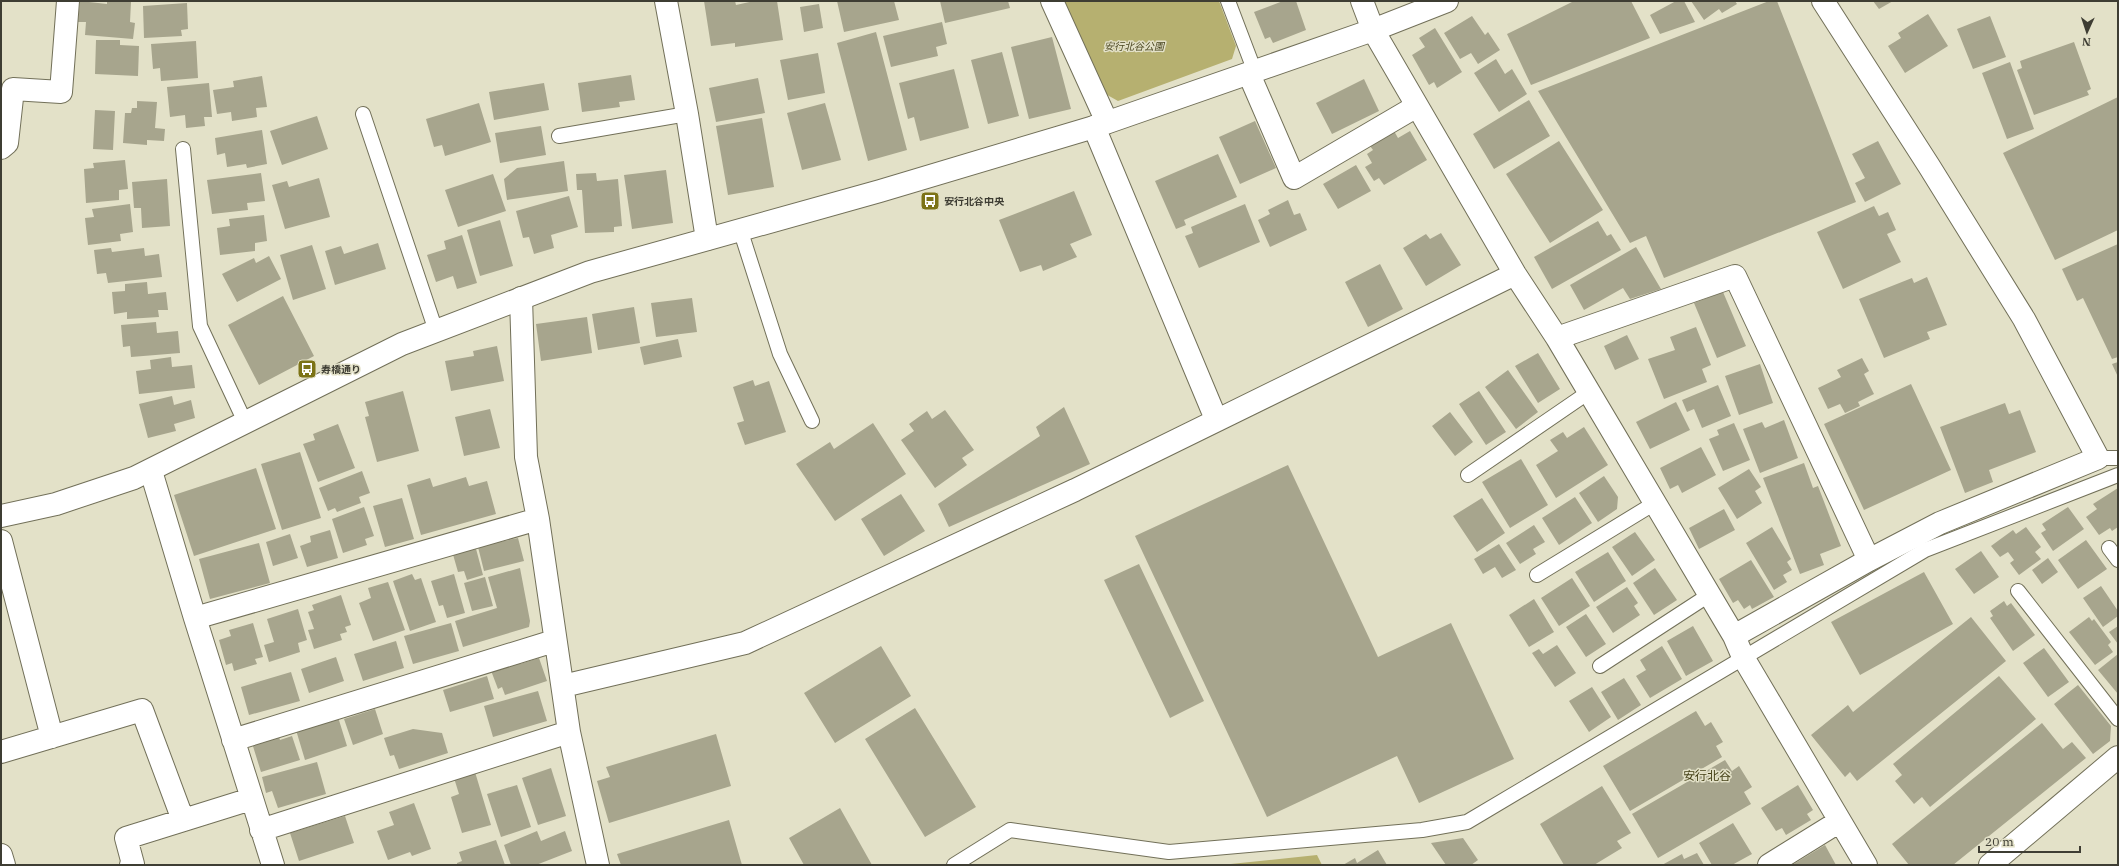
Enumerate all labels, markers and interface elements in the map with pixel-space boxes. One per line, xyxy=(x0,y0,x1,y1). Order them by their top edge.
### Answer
north arrow xyxy=(2067,12,2107,52)
text: N xyxy=(2081,35,2091,49)
park label: 安行北谷公園 xyxy=(1104,40,1166,53)
bus stop icon: 安行北谷中央 xyxy=(919,190,941,212)
place label: 安行北谷中央 xyxy=(944,195,1005,208)
bus stop icon: 寿橋通り xyxy=(296,358,318,380)
place label: 寿橋通り xyxy=(321,363,361,376)
district label: 安行北谷 xyxy=(1683,768,1731,783)
scale bar xyxy=(1979,828,2080,854)
text: 20 m xyxy=(1985,834,2014,849)

